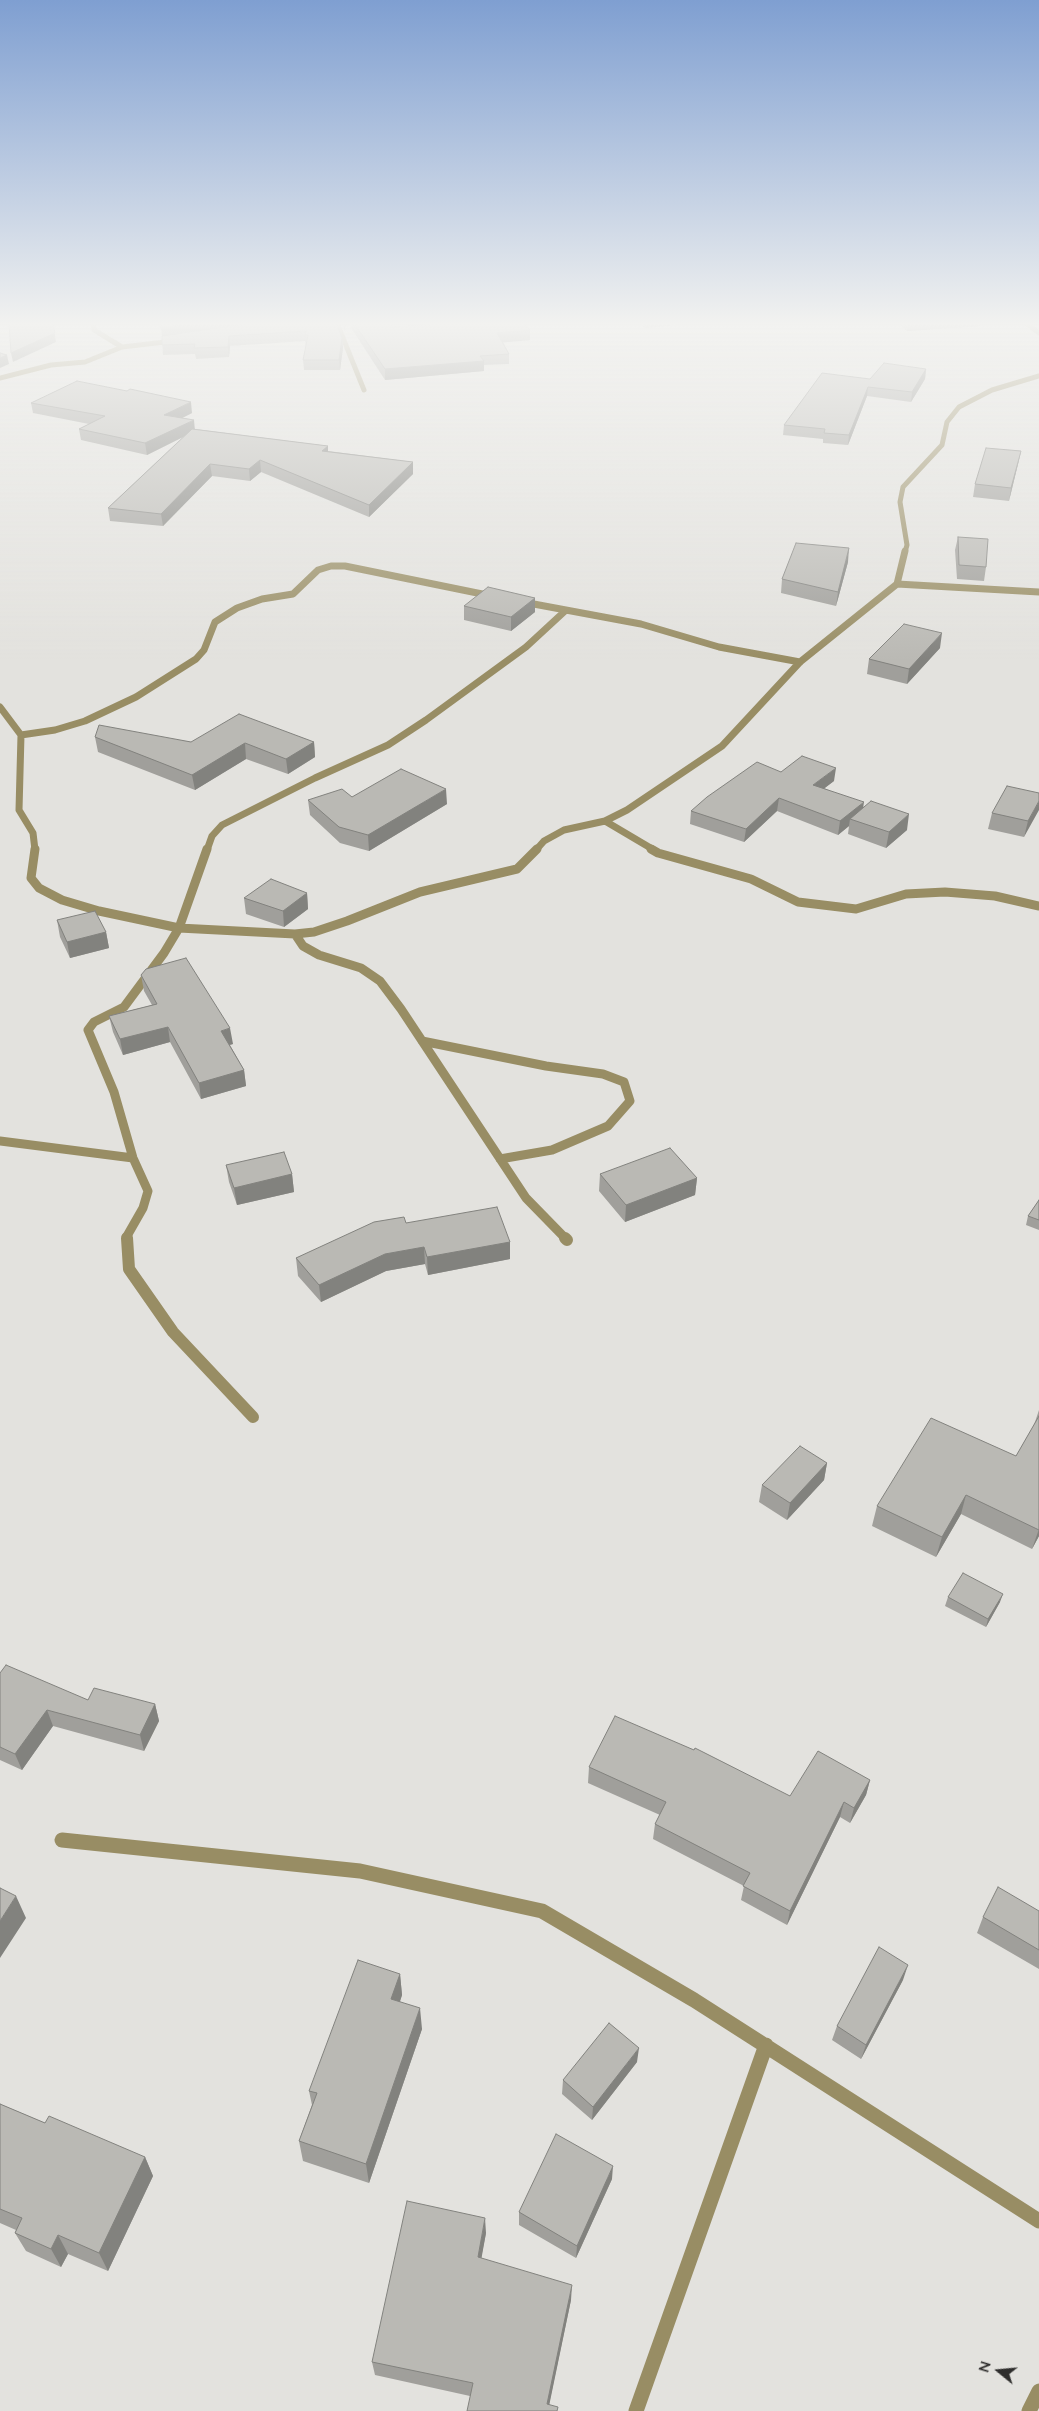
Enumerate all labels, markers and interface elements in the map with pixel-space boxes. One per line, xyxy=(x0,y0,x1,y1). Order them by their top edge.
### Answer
north arrow xyxy=(974,2346,1024,2396)
text: N xyxy=(974,2359,994,2374)

